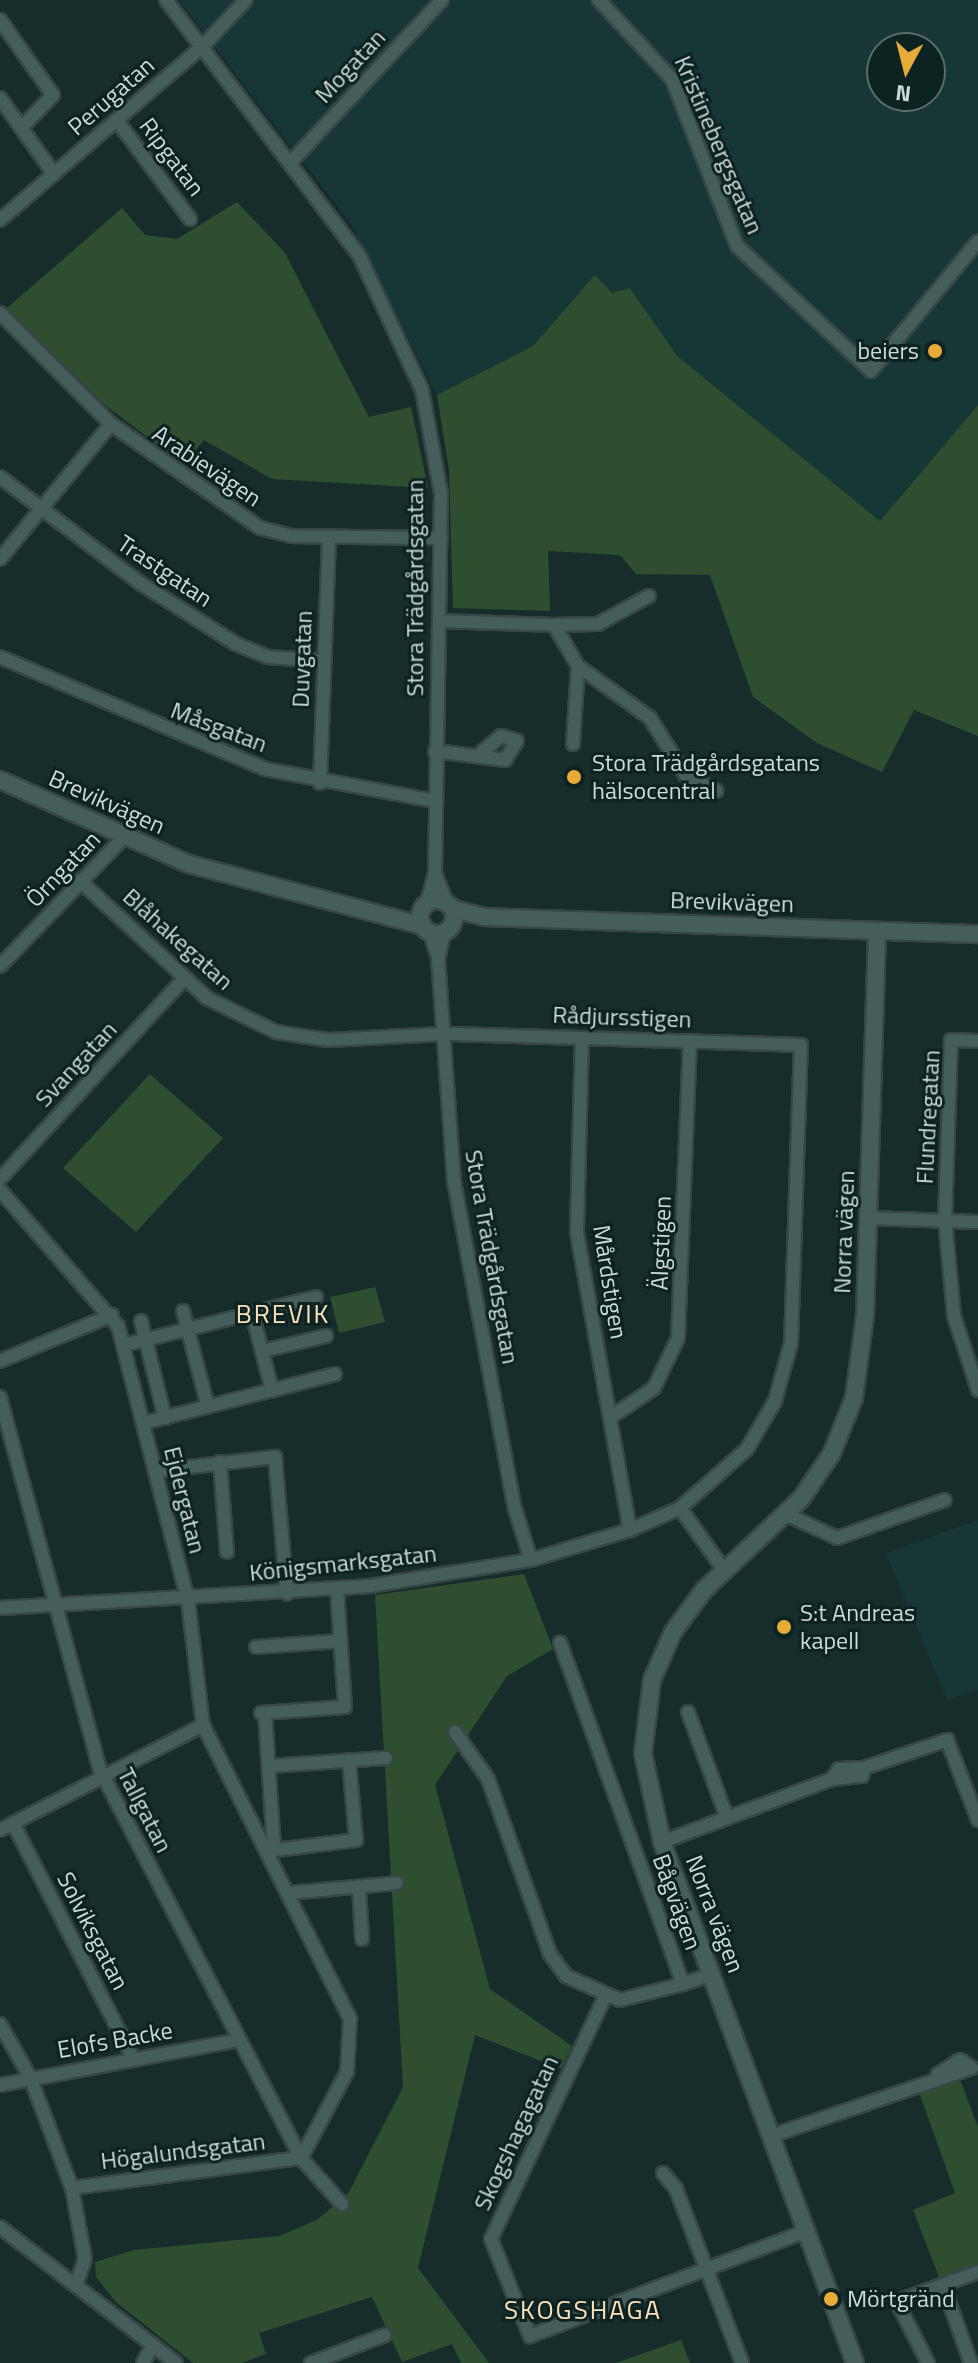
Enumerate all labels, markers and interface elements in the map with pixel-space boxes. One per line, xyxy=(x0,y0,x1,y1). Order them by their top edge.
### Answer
street label: Mogatan xyxy=(309,23,391,109)
north arrow xyxy=(866,32,946,112)
street label: Perugatan xyxy=(62,51,160,141)
street label: Kristinebergsgatan xyxy=(668,51,770,239)
text: N xyxy=(894,76,913,112)
street label: Ripgatan xyxy=(133,112,211,202)
place label: beiers xyxy=(857,337,919,365)
marker: beiers xyxy=(926,342,944,360)
street label: Arabievägen xyxy=(147,419,267,513)
street label: Stora Trädgårdsgatan xyxy=(401,480,429,696)
street label: Trastgatan xyxy=(112,529,218,613)
street label: Duvgatan xyxy=(286,610,318,708)
street label: Måsgatan xyxy=(167,695,271,759)
place label: Stora Trädgårdsgatans hälsocentral xyxy=(592,749,820,805)
street label: Brevikvägen xyxy=(45,764,169,840)
marker: Stora Trädgårdsgatans hälsocentral xyxy=(563,766,585,788)
street label: Örngatan xyxy=(20,825,106,913)
street label: Blåhakegatan xyxy=(117,882,239,996)
street label: Brevikvägen xyxy=(670,885,794,919)
street label: Rådjursstigen xyxy=(552,1000,692,1034)
street label: Svangatan xyxy=(29,1015,123,1113)
street label: Flundregatan xyxy=(910,1049,946,1185)
street label: Stora Trädgårdsgatan xyxy=(459,1148,525,1366)
street label: Norra vägen xyxy=(827,1170,861,1294)
street label: Älgstigen xyxy=(645,1195,677,1291)
street label: Mårdstigen xyxy=(587,1223,633,1341)
district label: BREVIK xyxy=(236,1298,330,1330)
street label: Ejdergatan xyxy=(158,1444,212,1556)
street label: Königsmarksgatan xyxy=(248,1539,438,1587)
place label: S:t Andreas kapell xyxy=(800,1599,915,1655)
marker: S:t Andreas kapell xyxy=(775,1618,793,1636)
street label: Tallgatan xyxy=(111,1763,179,1857)
street label: Bågvägen xyxy=(646,1850,708,1954)
street label: Norra vägen xyxy=(679,1851,751,1977)
street label: Solviksgatan xyxy=(51,1867,135,1995)
street label: Elofs Backe xyxy=(55,2016,175,2064)
street label: Skogshagagatan xyxy=(468,2051,564,2215)
street label: Högalundsgatan xyxy=(99,2127,267,2175)
place label: Mörtgränd xyxy=(847,2285,955,2313)
marker: Mörtgränd xyxy=(822,2290,840,2308)
district label: SKOGSHAGA xyxy=(504,2294,662,2326)

